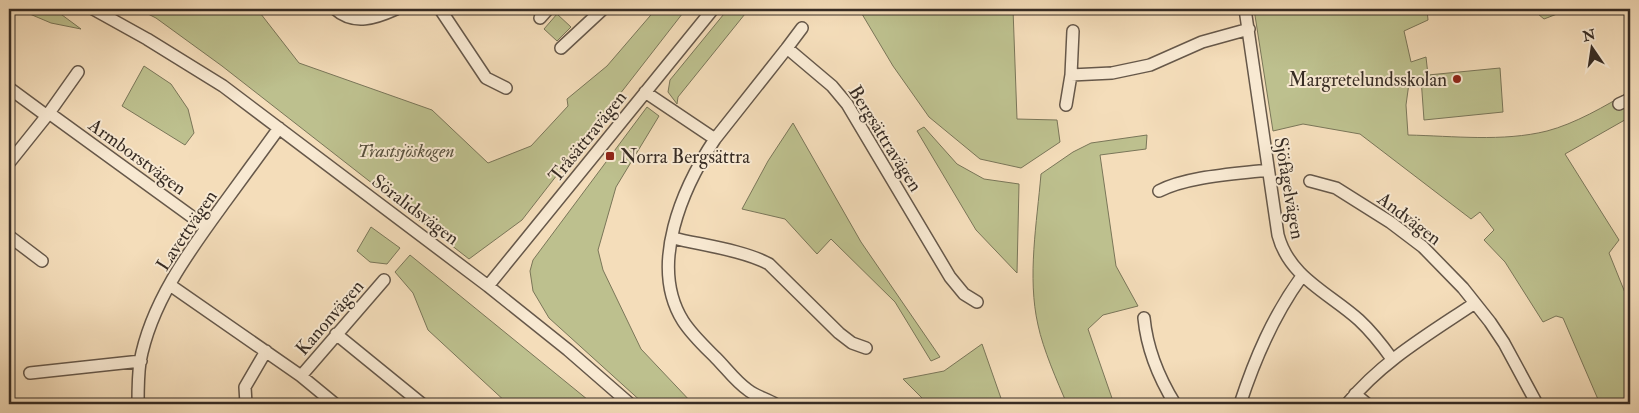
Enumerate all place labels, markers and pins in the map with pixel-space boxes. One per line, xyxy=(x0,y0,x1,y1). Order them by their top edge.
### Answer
place label: Margretelundsskolan xyxy=(1288,68,1447,92)
marker: Margretelundsskolan xyxy=(1451,73,1463,85)
place label: Norra Bergsättra xyxy=(620,145,750,169)
marker: Norra Bergsättra xyxy=(604,150,616,162)

